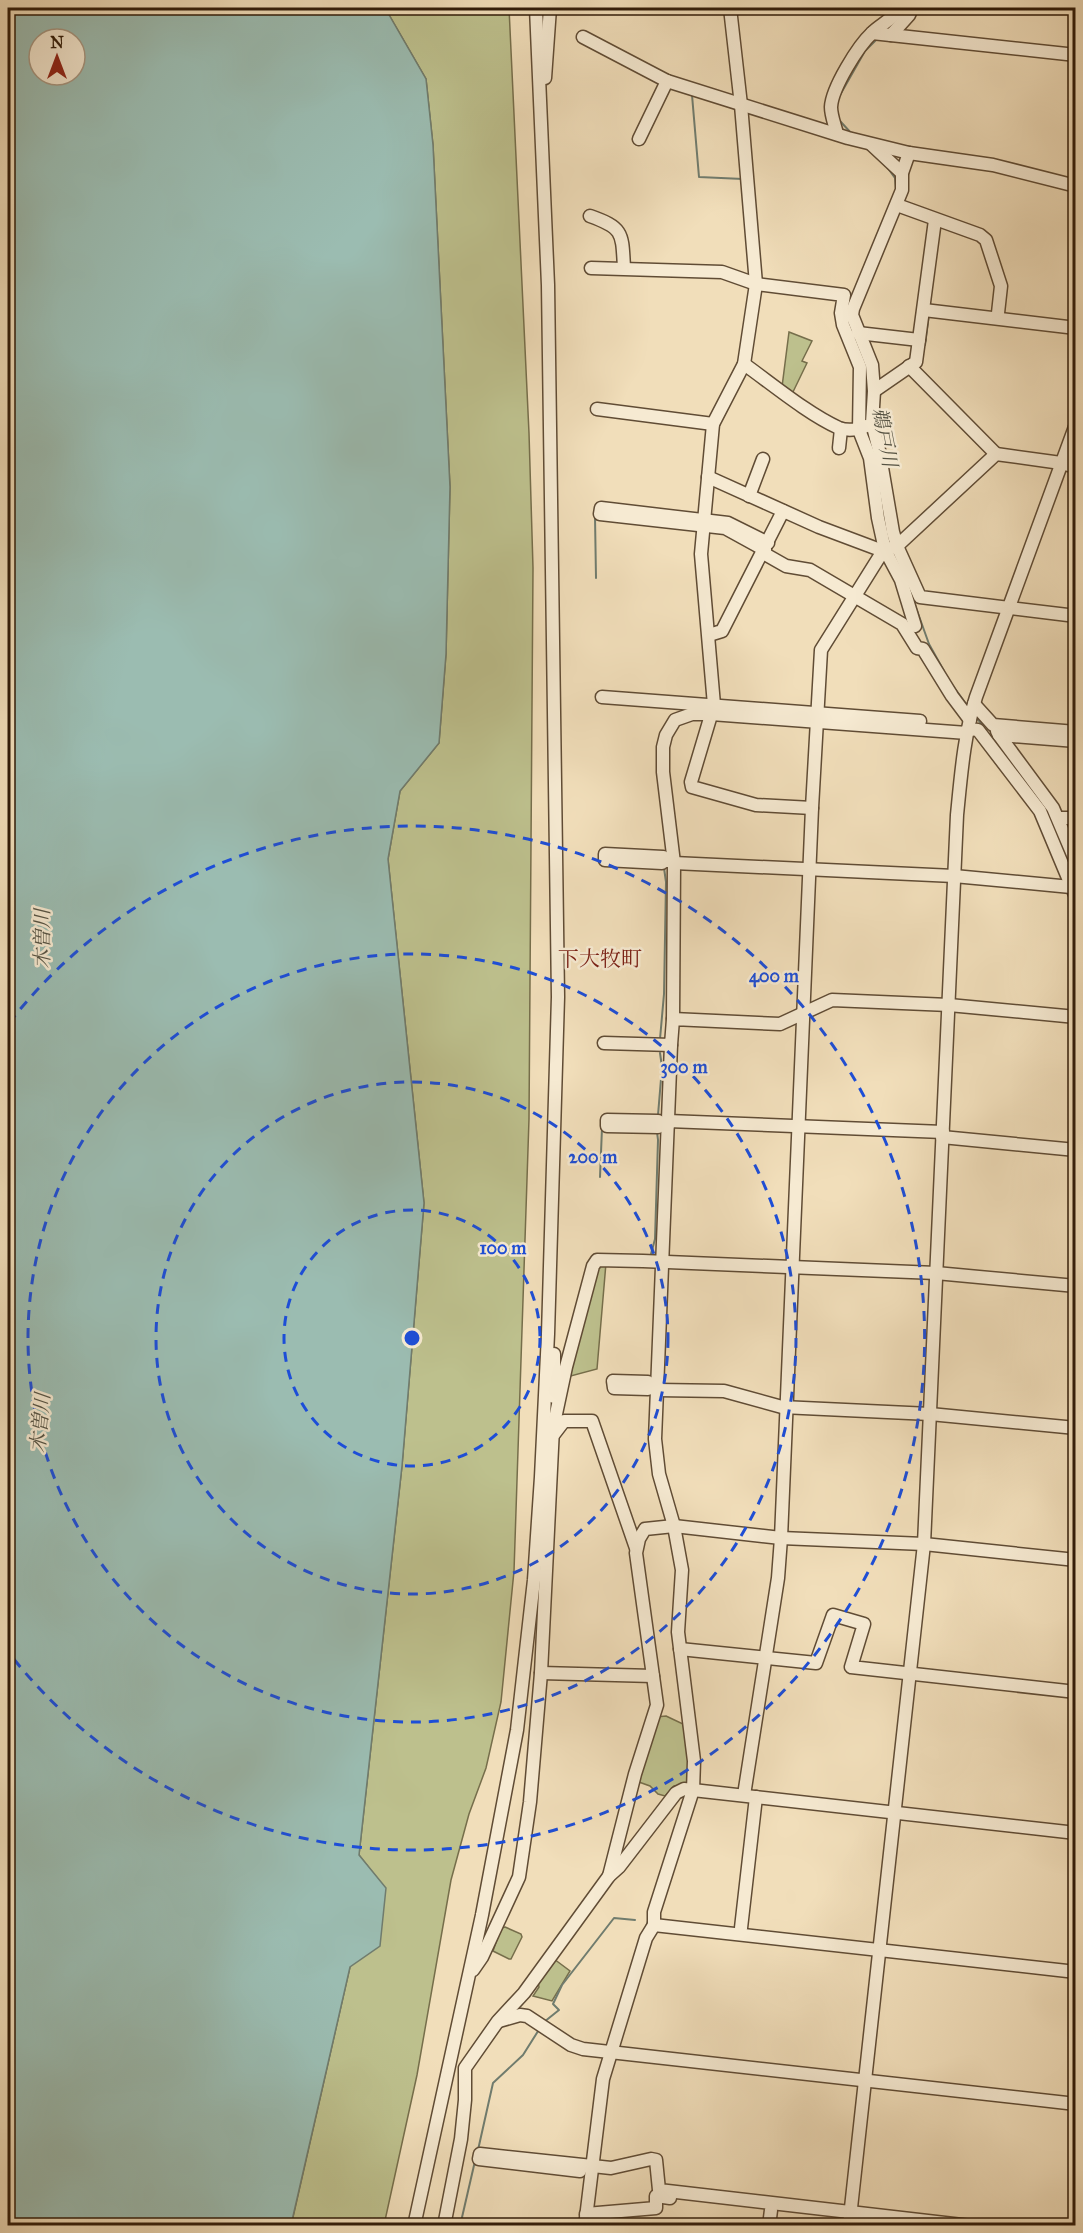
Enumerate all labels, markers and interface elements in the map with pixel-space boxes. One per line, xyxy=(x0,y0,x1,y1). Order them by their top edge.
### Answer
north arrow xyxy=(27,27,87,87)
text: N xyxy=(50,33,64,52)
water label: 鵜戸川 xyxy=(867,405,903,471)
water label: 木曽川 xyxy=(30,907,54,969)
district label: 下大牧町 xyxy=(558,946,642,972)
text: 400 m xyxy=(749,965,800,988)
text: 300 m xyxy=(660,1056,708,1079)
text: 200 m xyxy=(569,1146,618,1168)
text: 100 m xyxy=(480,1237,527,1259)
centre of rings xyxy=(402,1328,422,1348)
water label: 木曽川 xyxy=(25,1390,55,1454)

